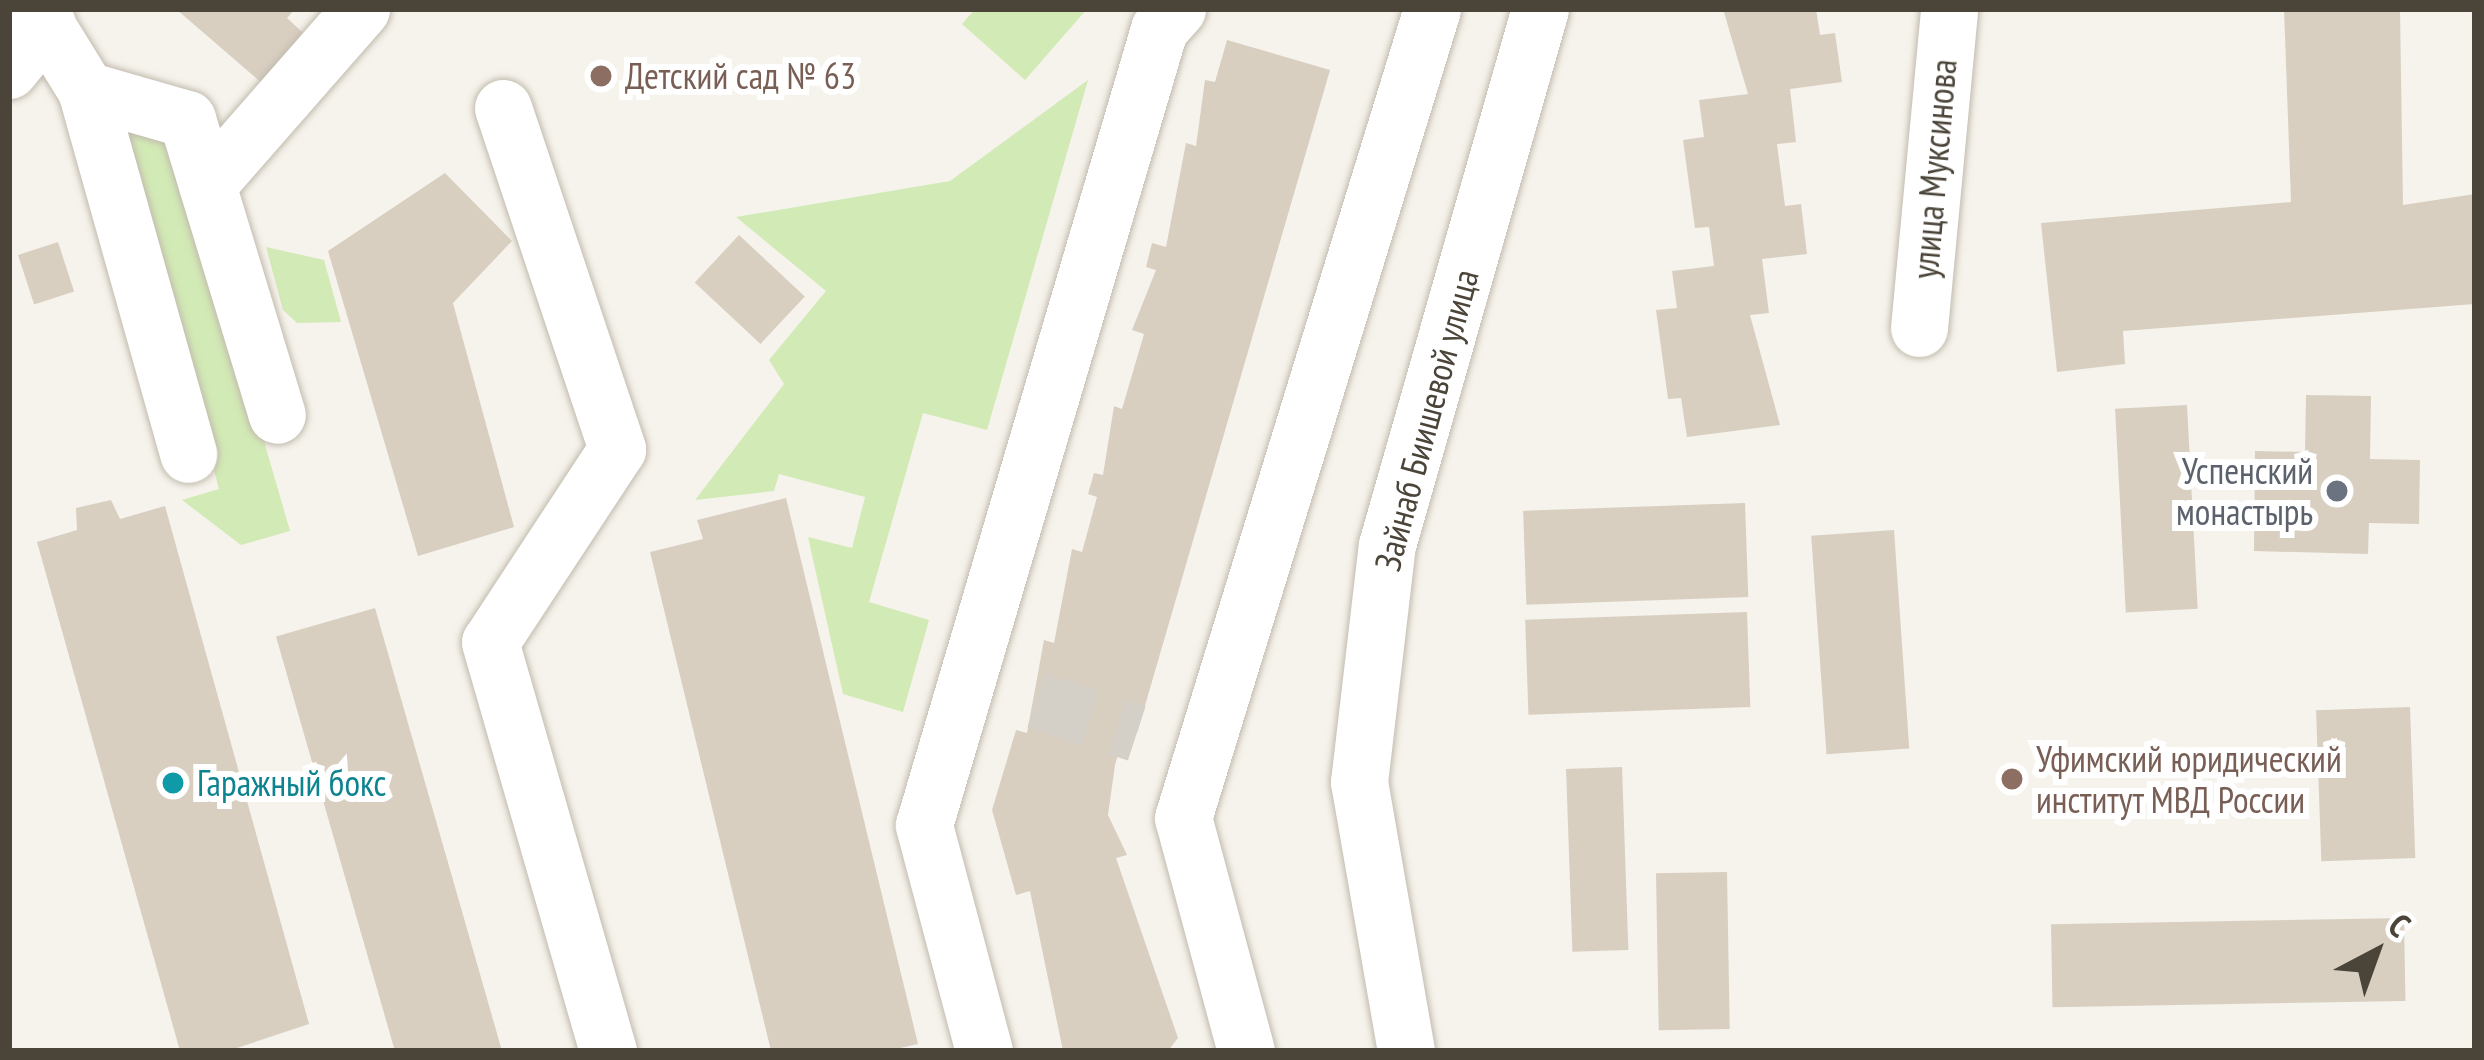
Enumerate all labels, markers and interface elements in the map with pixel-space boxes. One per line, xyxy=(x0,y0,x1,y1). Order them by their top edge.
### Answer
place label: Детский сад № 63 xyxy=(625,54,856,98)
street label: улица Муксинова xyxy=(1903,57,1965,281)
marker: Детский сад № 63 xyxy=(588,63,614,89)
street label: Зайнаб Биишевой улица xyxy=(1365,265,1487,575)
place label: Успенский монастырь xyxy=(2176,448,2313,533)
marker: Успенский монастырь xyxy=(2324,478,2350,504)
place label: Уфимский юридический институт МВД России xyxy=(2036,736,2342,821)
place label: Гаражный бокс xyxy=(197,761,386,805)
marker: Уфимский юридический институт МВД России xyxy=(1999,766,2025,792)
marker: Гаражный бокс xyxy=(160,770,186,796)
north arrow xyxy=(2316,892,2436,1012)
text: С xyxy=(2380,903,2420,946)

